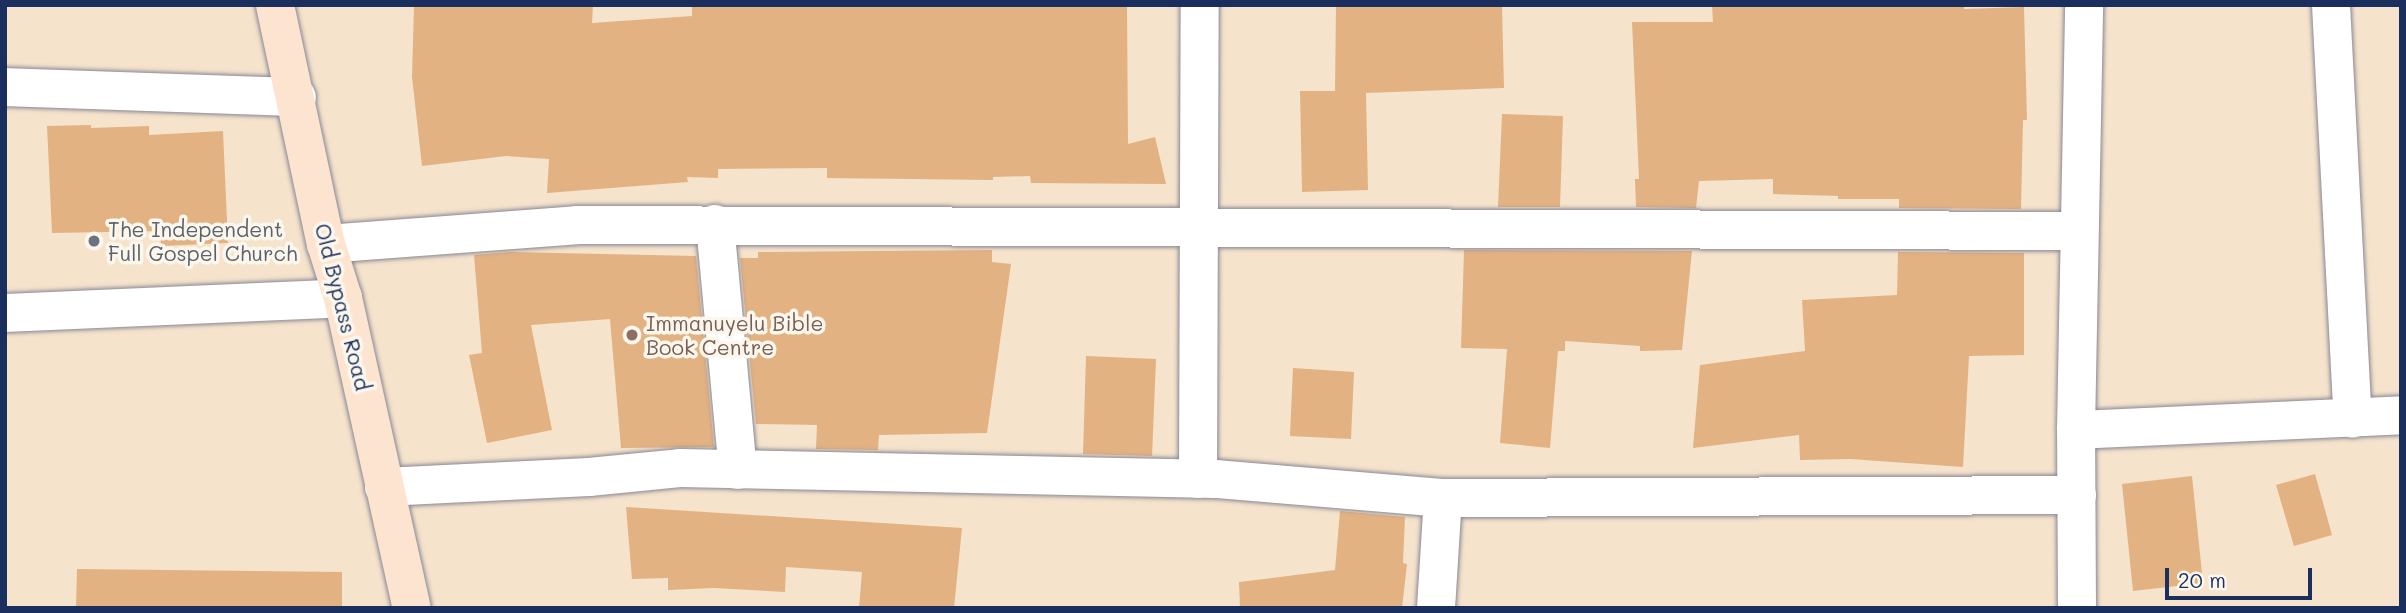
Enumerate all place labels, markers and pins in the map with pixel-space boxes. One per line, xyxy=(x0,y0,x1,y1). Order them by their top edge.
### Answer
place label: The Independent Full Gospel Church xyxy=(108,216,298,266)
marker: The Independent Full Gospel Church xyxy=(86,233,102,249)
place label: Immanuyelu Bible Book Centre xyxy=(646,310,823,360)
marker: Immanuyelu Bible Book Centre xyxy=(624,327,640,343)

